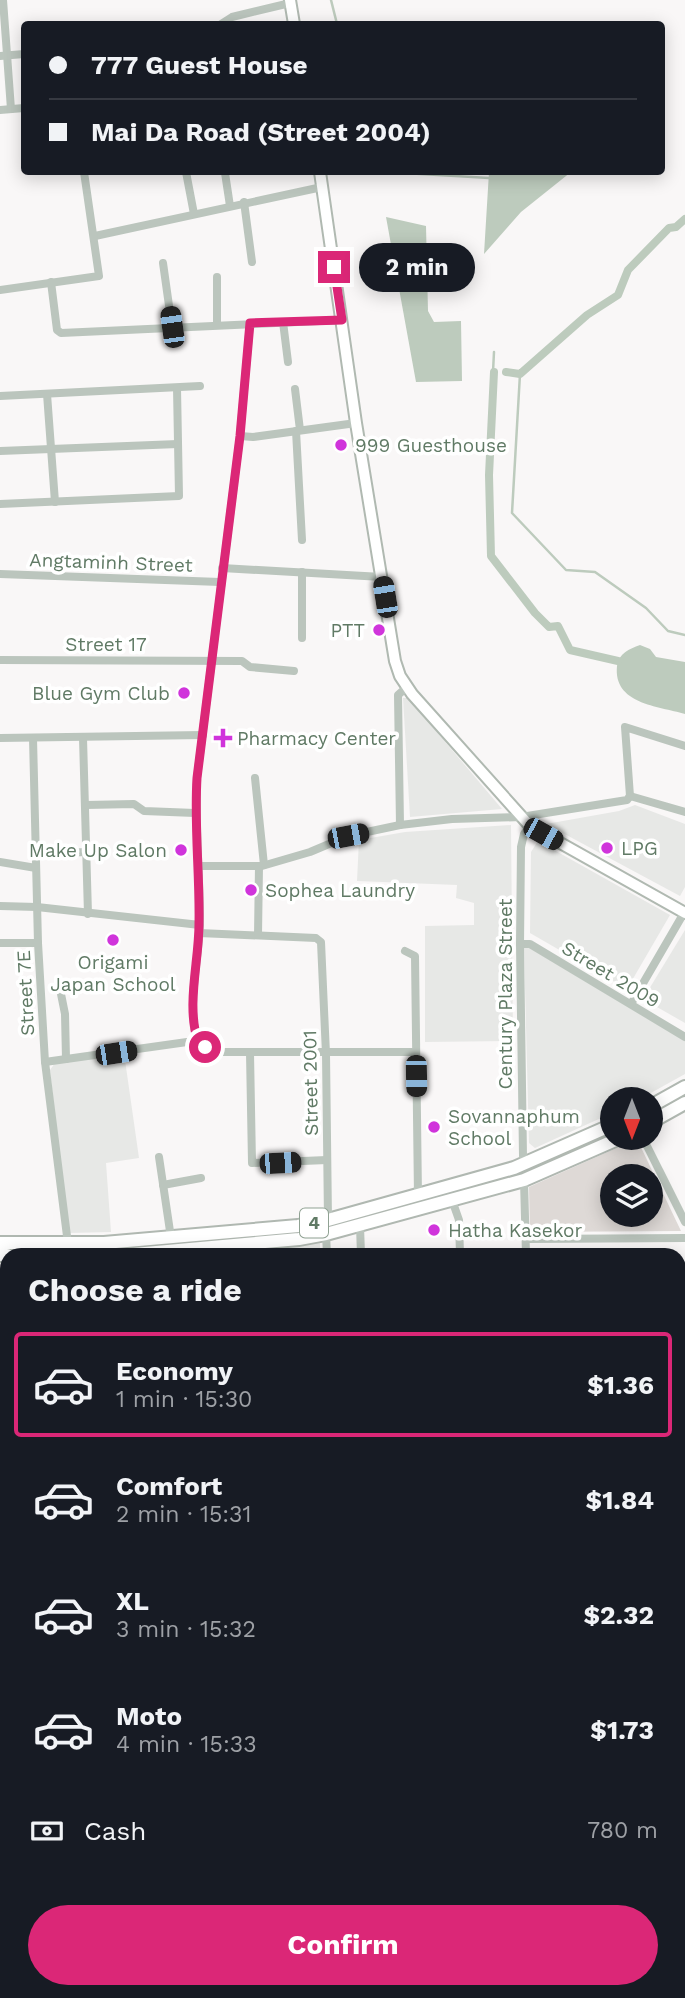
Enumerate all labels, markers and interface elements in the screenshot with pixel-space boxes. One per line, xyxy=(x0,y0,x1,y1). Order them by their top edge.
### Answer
text: 777 Guest House xyxy=(91,50,308,80)
text: Mai Da Road (Street 2004) xyxy=(91,117,431,147)
callout: 2 min xyxy=(358,243,474,292)
route end xyxy=(318,251,350,283)
text: 2 min xyxy=(386,254,448,281)
car xyxy=(159,305,186,349)
place label: 999 Guesthouse xyxy=(355,434,507,457)
marker: 999 Guesthouse xyxy=(333,437,349,453)
street label: Angtaminh Street xyxy=(29,548,193,577)
car xyxy=(372,575,399,619)
place label: PTT xyxy=(330,619,365,642)
marker: PTT xyxy=(371,622,387,638)
street label: Street 17 xyxy=(65,633,147,656)
place label: Blue Gym Club xyxy=(32,682,170,705)
marker: Blue Gym Club xyxy=(176,685,192,701)
place label: Pharmacy Center xyxy=(237,727,396,750)
marker: Pharmacy Center xyxy=(215,730,231,746)
car xyxy=(520,815,567,853)
car xyxy=(326,822,371,850)
place label: LPG xyxy=(621,837,658,860)
place label: Make Up Salon xyxy=(29,839,167,862)
marker: LPG xyxy=(599,840,615,856)
marker: Make Up Salon xyxy=(173,842,189,858)
place label: Sophea Laundry xyxy=(265,879,415,902)
marker: Sophea Laundry xyxy=(243,882,259,898)
street label: Century Plaza Street xyxy=(494,898,517,1090)
marker: Origami Japan School xyxy=(105,932,121,948)
street label: Street 2009 xyxy=(558,936,664,1013)
street label: Street 7E xyxy=(12,950,39,1036)
place label: Origami Japan School xyxy=(50,951,176,996)
street label: Street 2001 xyxy=(298,1030,323,1136)
route start xyxy=(189,1031,221,1063)
car xyxy=(94,1039,139,1067)
car xyxy=(406,1055,427,1097)
north arrow xyxy=(600,1087,663,1150)
map controls xyxy=(600,1087,663,1227)
place label: Sovannaphum School xyxy=(448,1105,580,1150)
marker: Sovannaphum School xyxy=(426,1119,442,1135)
car xyxy=(259,1151,302,1175)
button: layers xyxy=(600,1164,663,1227)
road number: 4 xyxy=(300,1208,328,1238)
place label: Hatha Kasekor xyxy=(448,1219,582,1242)
marker: Hatha Kasekor xyxy=(426,1222,442,1238)
text: Choose a ride xyxy=(28,1271,242,1309)
icon: car xyxy=(32,1353,95,1416)
text: Economy xyxy=(116,1356,233,1386)
text: $1.36 xyxy=(587,1370,654,1400)
text: 1 min · 15:30 xyxy=(116,1386,252,1413)
icon: car xyxy=(32,1468,95,1531)
text: Comfort xyxy=(116,1471,222,1501)
text: $1.84 xyxy=(585,1485,654,1515)
text: 2 min · 15:31 xyxy=(116,1501,252,1528)
icon: car xyxy=(32,1583,95,1646)
text: XL xyxy=(116,1586,149,1616)
text: $2.32 xyxy=(583,1600,654,1630)
text: 3 min · 15:32 xyxy=(116,1616,256,1643)
icon: car xyxy=(32,1698,95,1761)
text: Moto xyxy=(116,1701,182,1731)
text: $1.73 xyxy=(590,1715,654,1745)
text: 4 min · 15:33 xyxy=(116,1731,257,1758)
icon: cash xyxy=(28,1812,66,1850)
text: Cash xyxy=(84,1816,146,1846)
text: 780 m xyxy=(587,1817,658,1844)
button: Confirm xyxy=(28,1905,658,1985)

